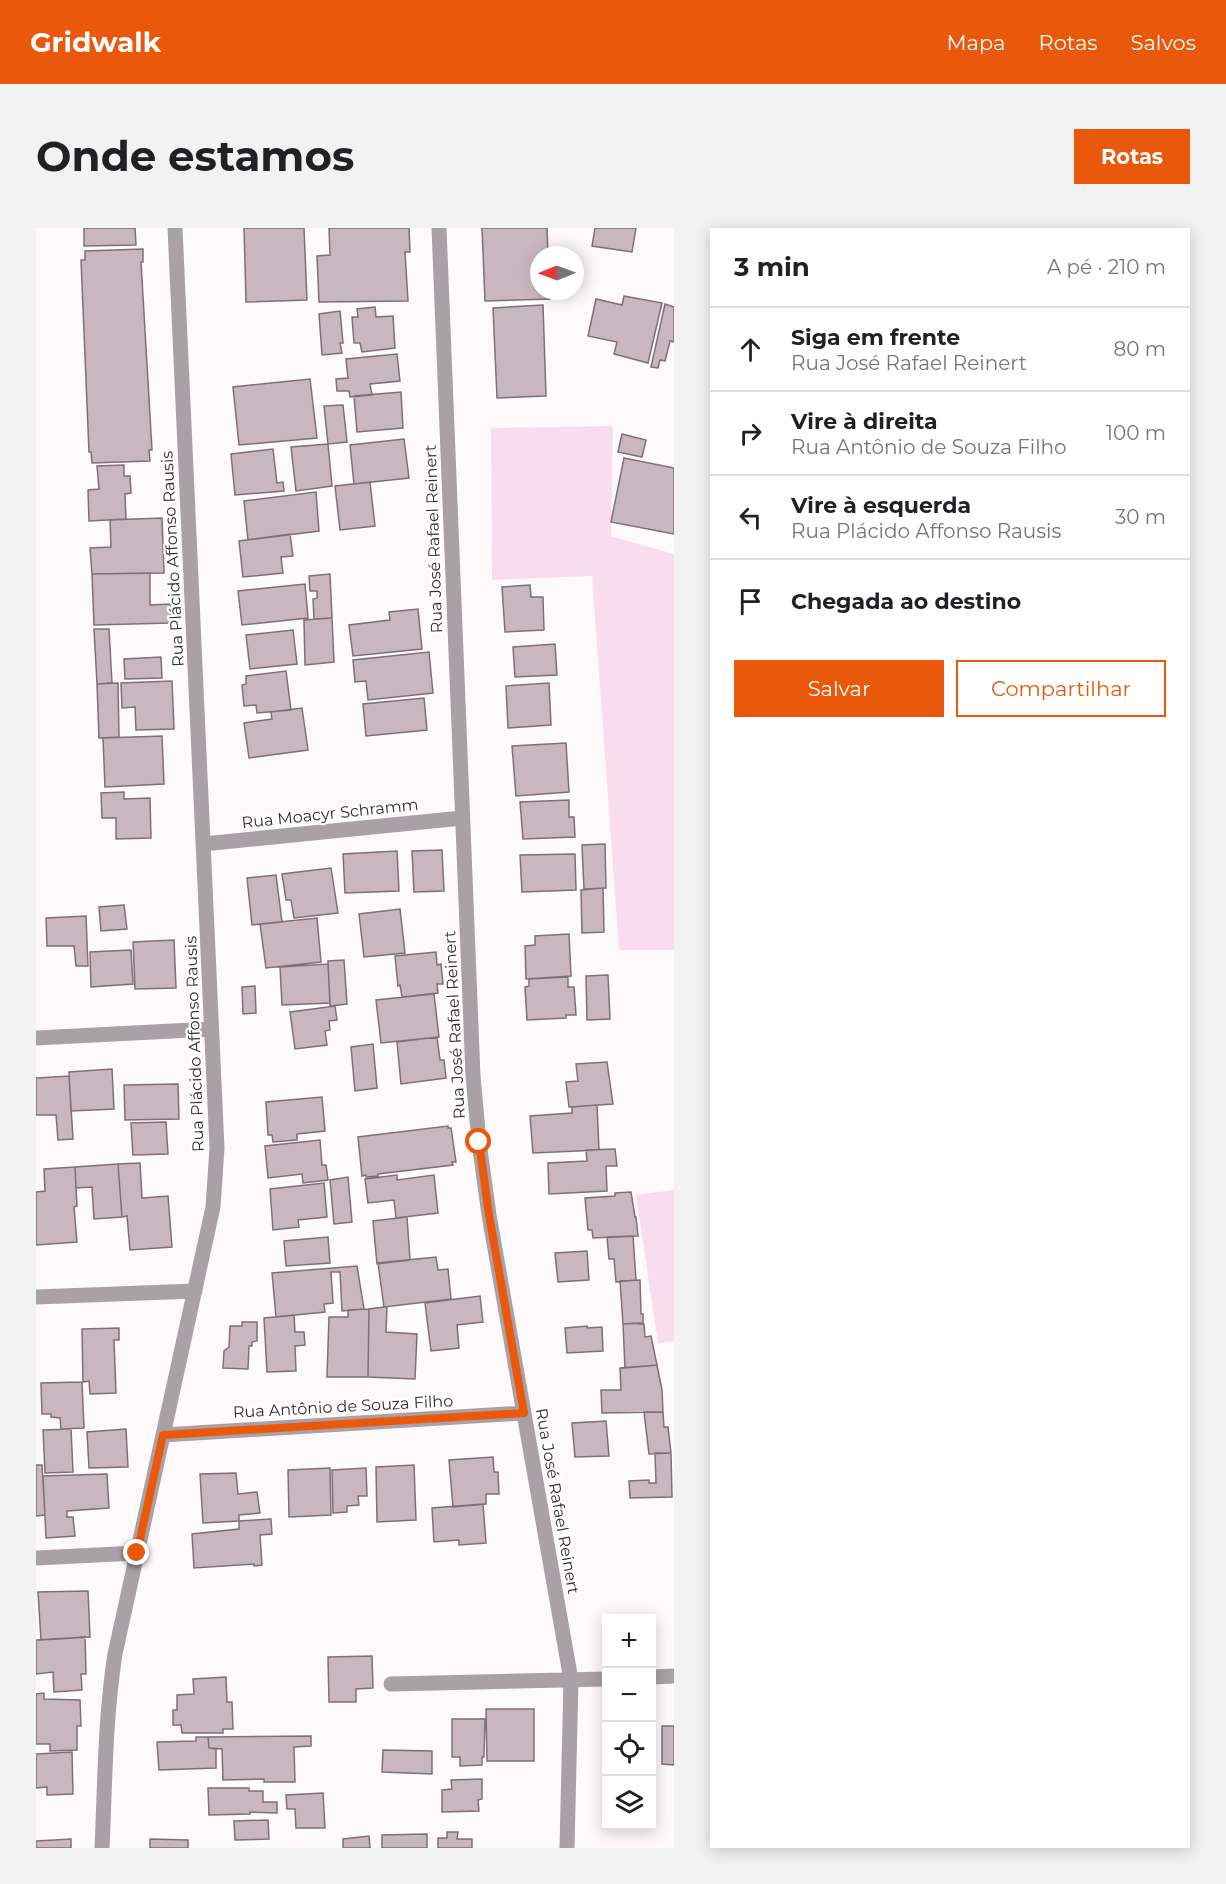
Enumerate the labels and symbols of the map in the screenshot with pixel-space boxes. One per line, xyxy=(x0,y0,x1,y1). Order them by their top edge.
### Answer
north arrow xyxy=(530,246,584,300)
street label: Rua José Rafael Reinert xyxy=(421,444,446,634)
street label: Rua Plácido Affonso Rausis xyxy=(157,450,188,667)
street label: Rua Moacyr Schramm xyxy=(241,795,419,832)
street label: Rua José Rafael Reinert xyxy=(440,930,469,1120)
street label: Rua Plácido Affonso Rausis xyxy=(181,935,208,1152)
route start xyxy=(465,1128,491,1154)
street label: Rua Antônio de Souza Filho xyxy=(232,1391,454,1422)
street label: Rua José Rafael Reinert xyxy=(532,1407,583,1596)
route end xyxy=(123,1539,149,1565)

